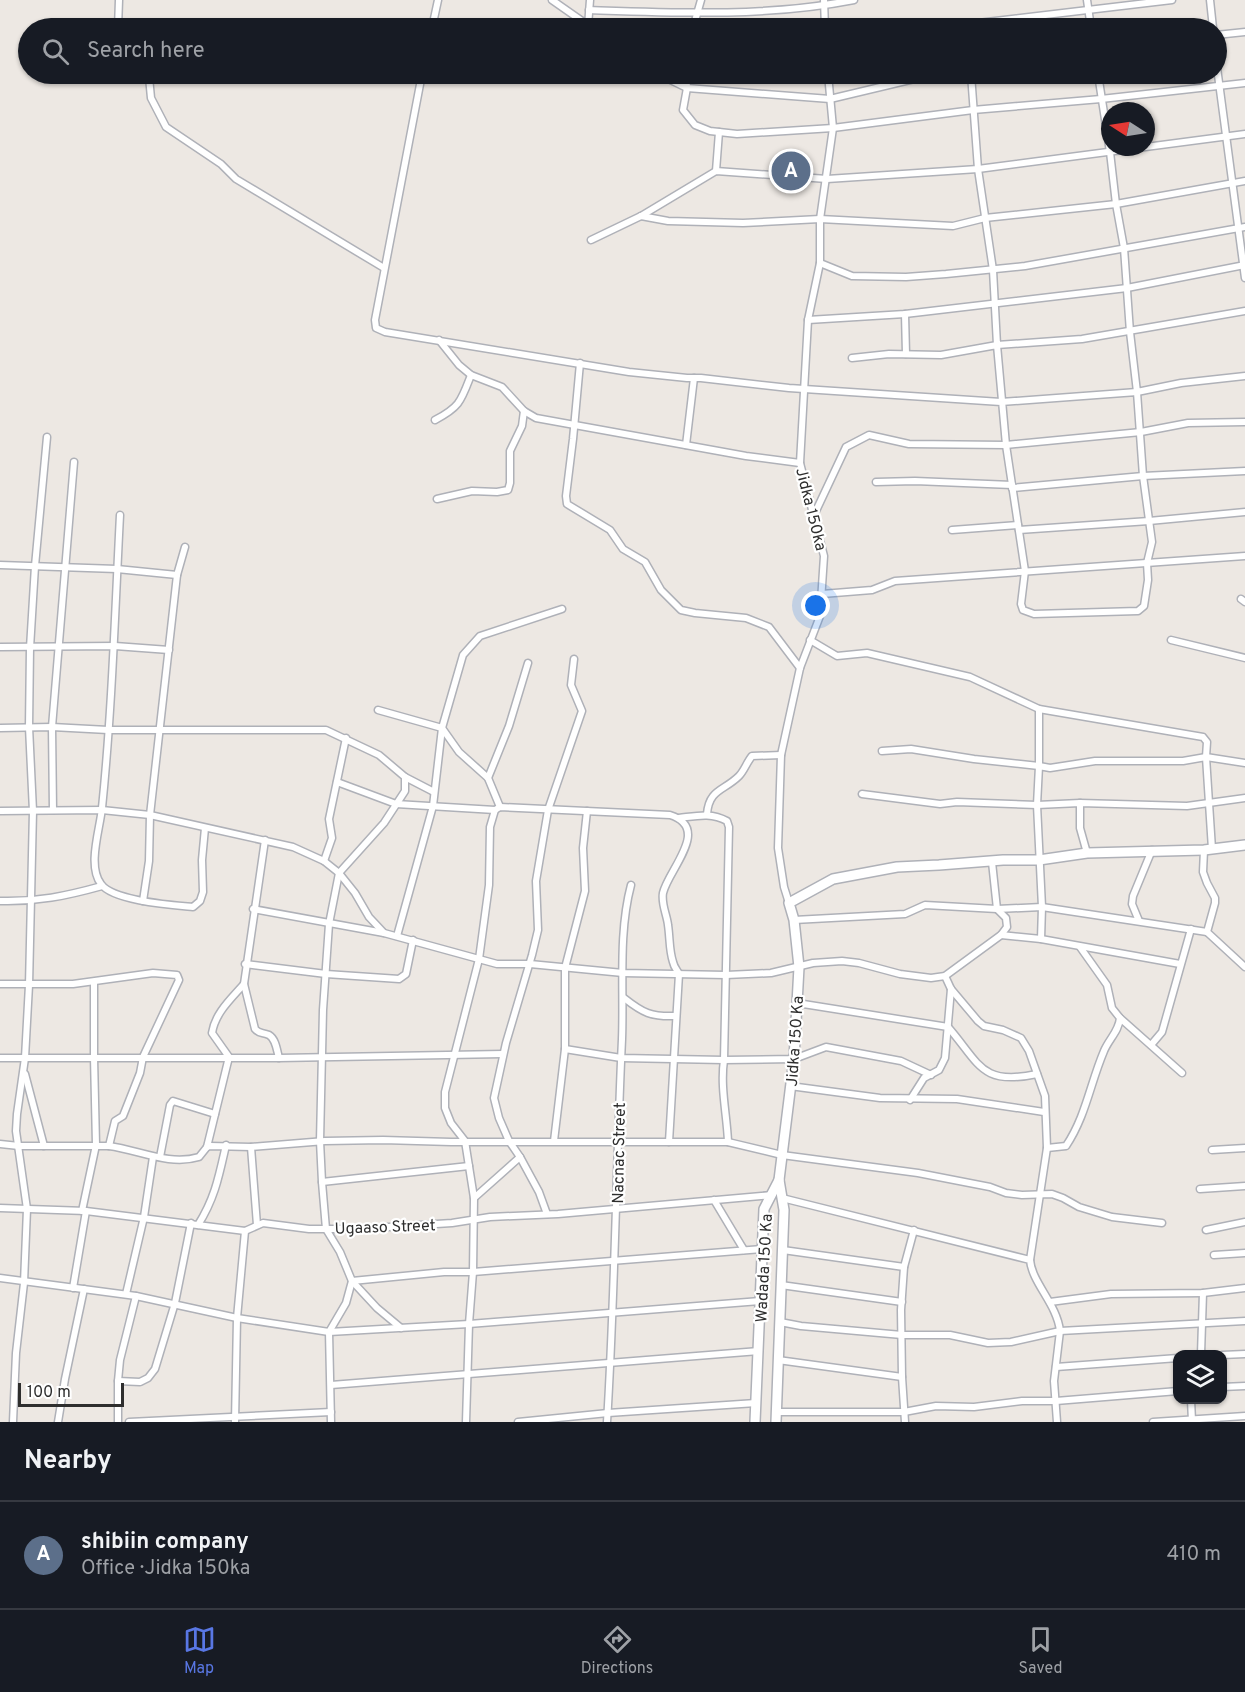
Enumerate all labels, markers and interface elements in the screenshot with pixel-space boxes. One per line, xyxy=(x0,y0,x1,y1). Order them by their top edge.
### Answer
search box xyxy=(18,18,1227,84)
icon: search xyxy=(39,35,72,68)
text: Search here xyxy=(87,38,205,65)
north arrow xyxy=(1101,102,1155,156)
pin: A xyxy=(772,148,810,194)
street label: Jidka 150ka xyxy=(790,466,830,553)
your location xyxy=(801,591,830,620)
street label: Jidka 150 Ka xyxy=(783,995,809,1087)
street label: Nacnac Street xyxy=(609,1102,631,1204)
street label: Wadada 150 Ka xyxy=(752,1213,778,1323)
street label: Ugaaso Street xyxy=(334,1216,436,1240)
map controls xyxy=(1173,1350,1227,1404)
button: layers xyxy=(1173,1350,1227,1404)
scale bar xyxy=(18,1380,124,1408)
text: 100 m xyxy=(27,1383,71,1403)
text: Nearby xyxy=(24,1445,112,1478)
text: shibiin company xyxy=(81,1529,249,1556)
text: A xyxy=(36,1542,51,1568)
text: 410 m xyxy=(1167,1542,1221,1568)
text: Office · Jidka 150ka xyxy=(81,1556,250,1582)
tab: Map xyxy=(183,1623,216,1679)
tab: Directions xyxy=(581,1623,653,1679)
tab: Saved xyxy=(1018,1623,1062,1679)

